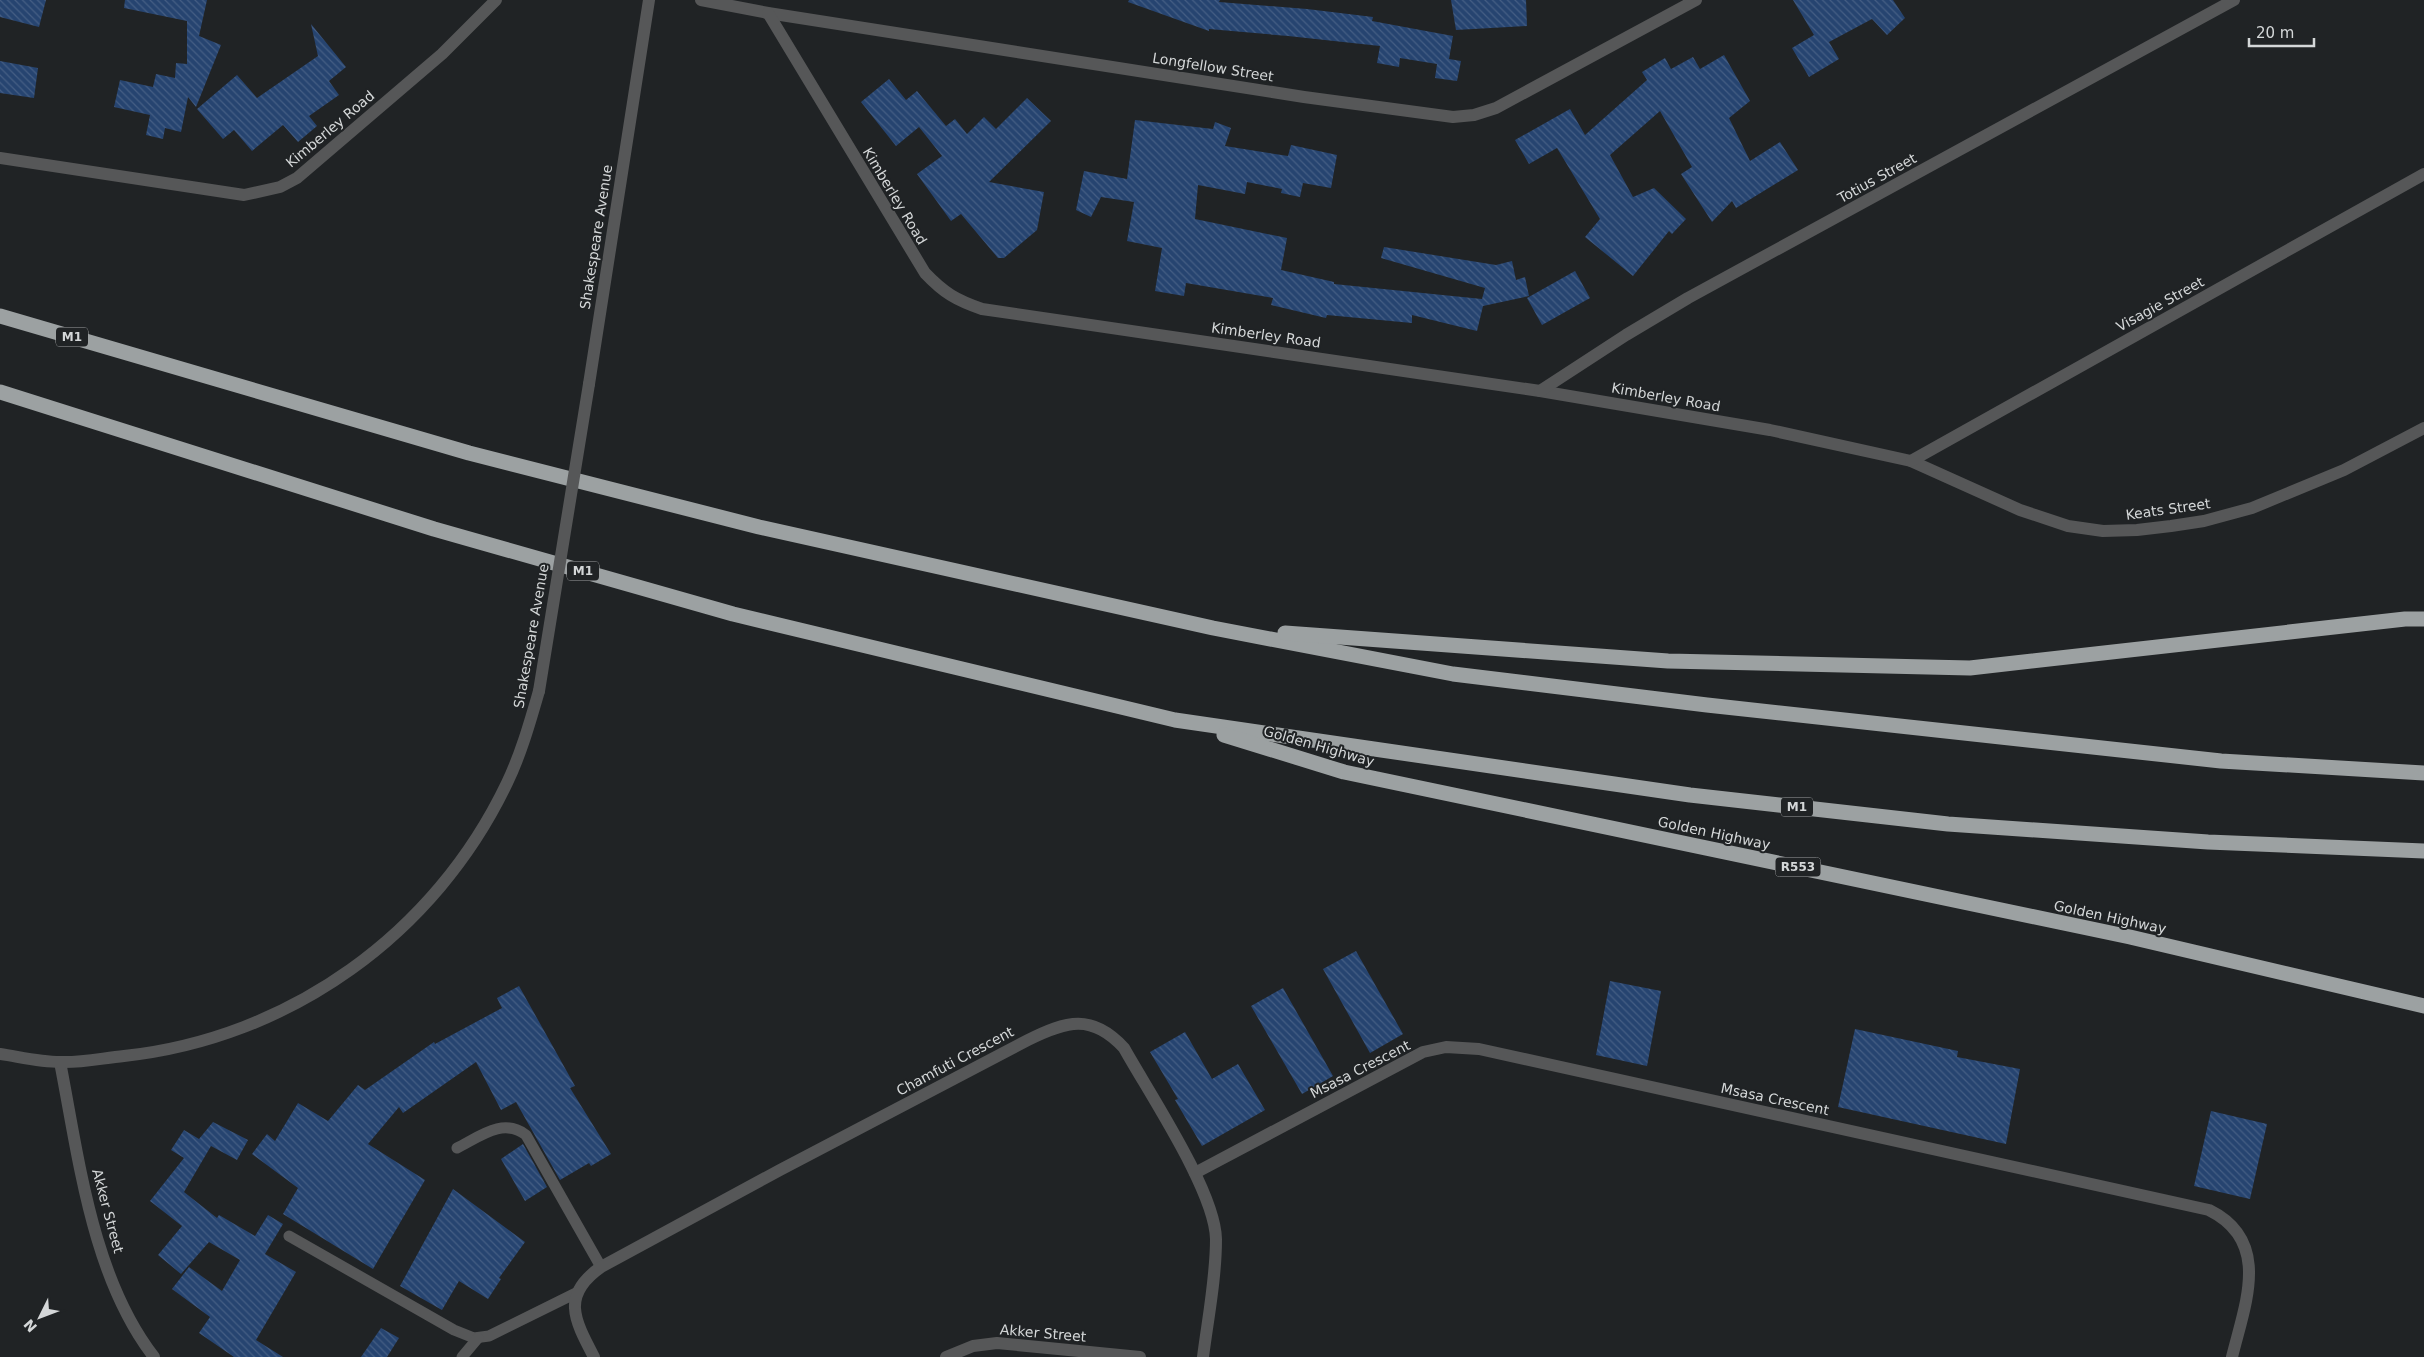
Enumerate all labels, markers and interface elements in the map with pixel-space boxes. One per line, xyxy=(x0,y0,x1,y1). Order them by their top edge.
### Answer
scale bar xyxy=(2249,15,2314,47)
text: 20 m xyxy=(2256,24,2294,42)
street label: Longfellow Street xyxy=(1151,50,1275,85)
street label: Kimberley Road xyxy=(283,87,377,171)
street label: Kimberley Road xyxy=(860,145,930,247)
street label: Totius Street xyxy=(1834,150,1919,207)
street label: Shakespeare Avenue xyxy=(577,163,615,311)
street label: Visagie Street xyxy=(2114,273,2207,335)
street label: Kimberley Road xyxy=(1210,319,1322,351)
road number: M1 xyxy=(56,328,88,347)
street label: Kimberley Road xyxy=(1610,380,1722,414)
street label: Keats Street xyxy=(2125,495,2212,523)
street label: Shakespeare Avenue xyxy=(510,562,552,710)
road number: M1 xyxy=(567,562,599,580)
street label: Golden Highway xyxy=(1262,723,1376,769)
road number: M1 xyxy=(1781,798,1813,816)
street label: Golden Highway xyxy=(1656,813,1772,853)
road number: R553 xyxy=(1776,858,1820,876)
street label: Golden Highway xyxy=(2052,897,2168,937)
street label: Chamfuti Crescent xyxy=(894,1023,1017,1099)
street label: Msasa Crescent xyxy=(1307,1037,1413,1101)
street label: Msasa Crescent xyxy=(1719,1080,1831,1118)
street label: Akker Street xyxy=(89,1167,127,1255)
north arrow xyxy=(15,1292,65,1342)
text: N xyxy=(20,1316,40,1335)
street label: Akker Street xyxy=(999,1321,1087,1345)

